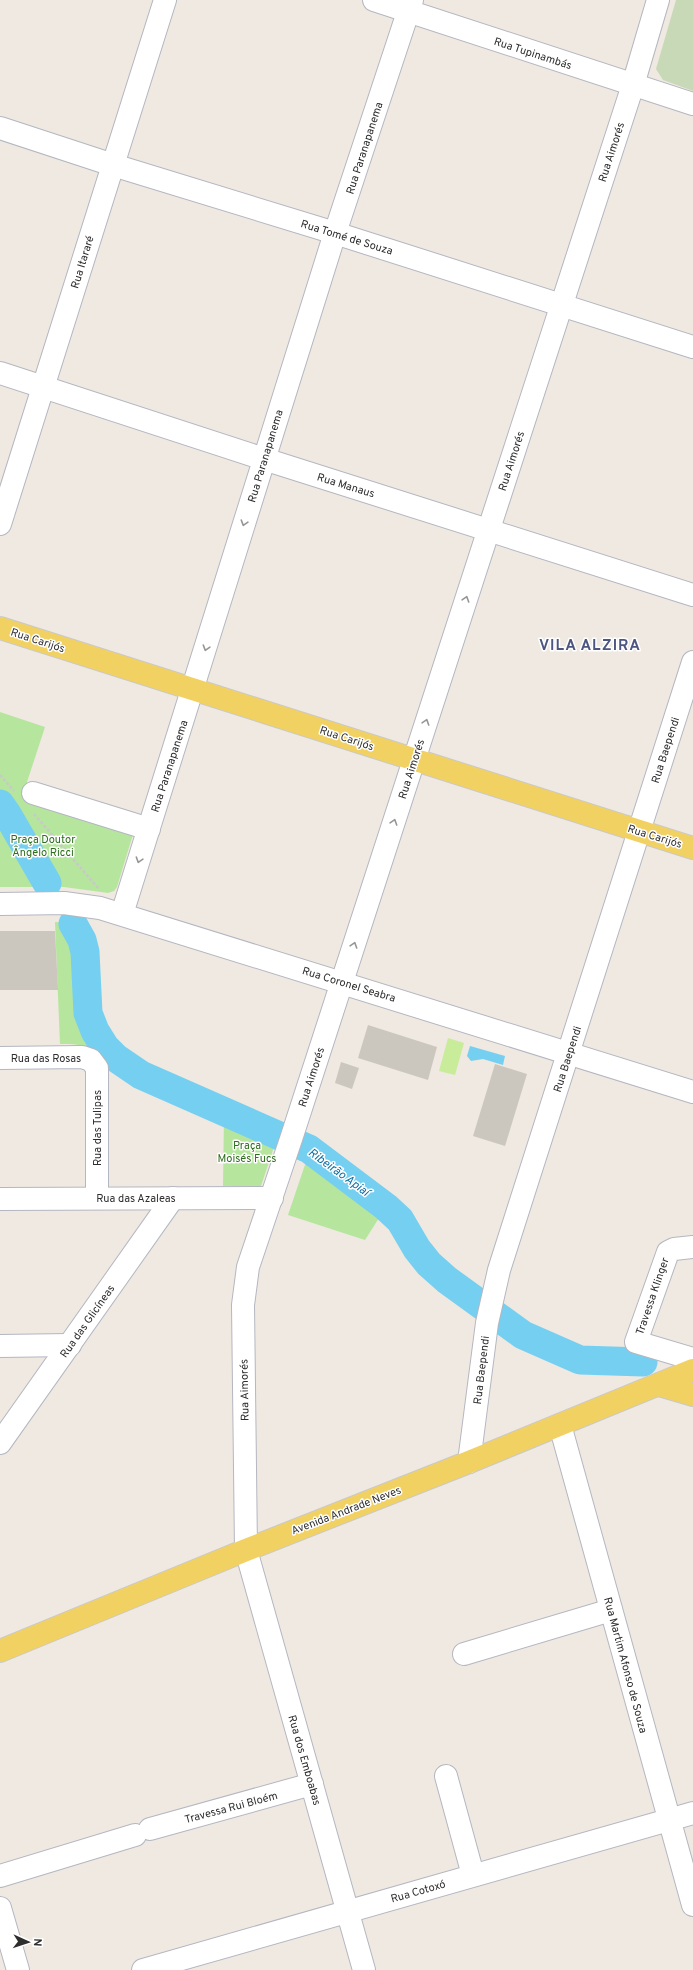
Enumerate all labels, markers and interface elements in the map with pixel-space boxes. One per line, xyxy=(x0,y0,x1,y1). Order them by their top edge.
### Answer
street label: Rua Tupinambás xyxy=(492,35,573,73)
street label: Rua Paranapanema xyxy=(343,100,387,196)
street label: Rua Aimorés xyxy=(596,121,628,184)
street label: Rua Tomé de Souza xyxy=(299,217,395,259)
street label: Rua Itararé xyxy=(68,234,98,291)
street label: Rua Paranapanema xyxy=(245,408,287,504)
street label: Rua Aimorés xyxy=(496,430,528,493)
street label: Rua Manaus xyxy=(315,471,376,501)
one-way arrow xyxy=(240,520,249,527)
one-way arrow xyxy=(462,595,470,602)
street label: Rua Carijós xyxy=(9,626,67,656)
district label: VILA ALZIRA xyxy=(539,637,641,656)
one-way arrow xyxy=(202,644,211,651)
street label: Rua Baependi xyxy=(649,715,683,785)
street label: Rua Paranapanema xyxy=(148,718,192,814)
one-way arrow xyxy=(421,719,430,726)
street label: Rua Carijós xyxy=(318,724,376,754)
street label: Rua Aimorés xyxy=(396,738,428,801)
one-way arrow xyxy=(389,818,398,825)
street label: Rua Carijós xyxy=(626,822,684,852)
park label: Praça Doutor Ângelo Ricci xyxy=(11,833,76,860)
one-way arrow xyxy=(135,856,144,863)
one-way arrow xyxy=(349,942,358,949)
street label: Rua Coronel Seabra xyxy=(300,964,397,1006)
street label: Rua Baependi xyxy=(551,1024,585,1094)
street label: Rua Aimorés xyxy=(296,1046,328,1109)
street label: Rua das Rosas xyxy=(11,1052,81,1066)
street label: Rua das Tulipas xyxy=(91,1090,105,1166)
park label: Praça Moisés Fucs xyxy=(218,1139,277,1166)
water label: Ribeirão Apiaí xyxy=(305,1145,375,1202)
street label: Rua das Azaleas xyxy=(96,1192,176,1206)
street label: Travessa Klinger xyxy=(633,1255,673,1337)
street label: Rua das Glicíneas xyxy=(57,1282,118,1361)
street label: Rua Baependi xyxy=(471,1335,493,1405)
street label: Rua Aimorés xyxy=(237,1359,253,1421)
street label: Avenida Andrade Neves xyxy=(290,1484,403,1538)
street label: Rua Martim Afonso de Souza xyxy=(600,1596,650,1735)
street label: Rua dos Emboabas xyxy=(284,1713,324,1807)
street label: Travessa Rui Bloém xyxy=(183,1789,279,1827)
street label: Rua Cotoxó xyxy=(389,1877,447,1906)
north arrow xyxy=(8,1922,48,1962)
text: N xyxy=(30,1938,44,1947)

